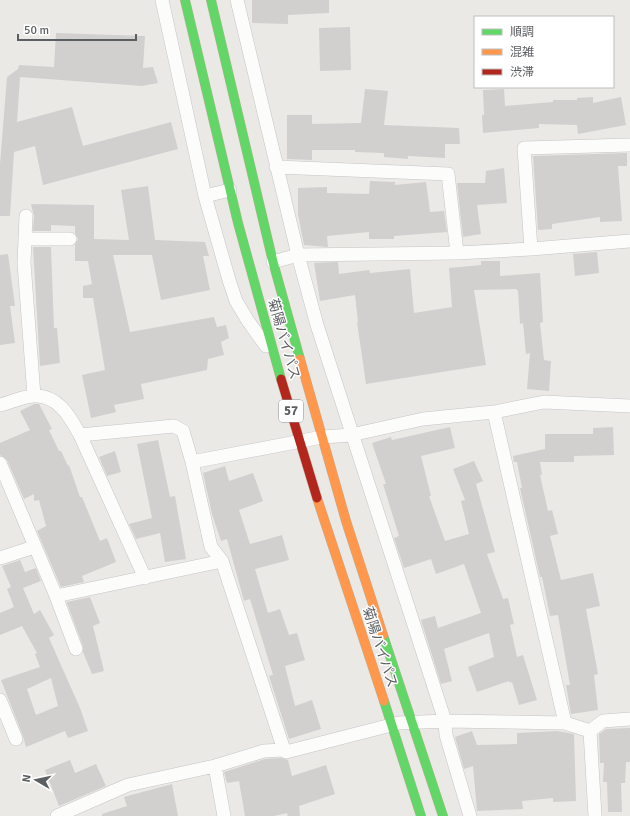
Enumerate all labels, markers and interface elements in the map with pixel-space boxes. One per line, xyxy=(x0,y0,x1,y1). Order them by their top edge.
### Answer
scale bar xyxy=(18,16,136,42)
legend xyxy=(474,16,614,88)
text: 50 m xyxy=(24,23,49,38)
text: 順調 xyxy=(510,25,534,40)
text: 混雑 xyxy=(510,45,534,60)
text: 渋滞 xyxy=(510,65,534,80)
street label: 菊陽バイパス xyxy=(264,296,304,382)
road number: 57 xyxy=(279,400,303,422)
street label: 菊陽バイパス xyxy=(359,605,401,689)
north arrow xyxy=(16,760,56,800)
text: N xyxy=(20,774,34,783)

